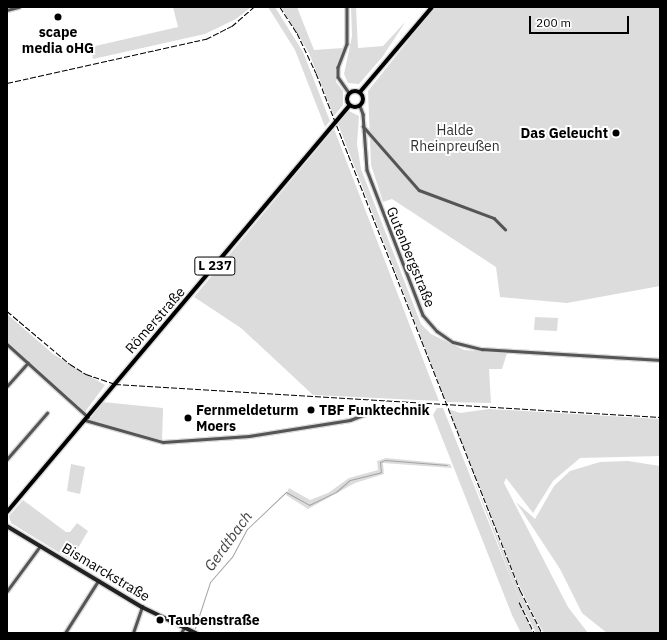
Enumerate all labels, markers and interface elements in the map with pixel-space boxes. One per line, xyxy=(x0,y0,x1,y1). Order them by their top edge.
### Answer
scale bar xyxy=(531,8,631,34)
marker: scape media oHG xyxy=(53,12,63,22)
text: 200 m xyxy=(536,15,571,30)
place label: scape media oHG xyxy=(22,24,94,56)
park label: Halde Rheinpreußen xyxy=(410,122,500,154)
place label: Das Geleucht xyxy=(521,125,608,141)
marker: Das Geleucht xyxy=(611,128,621,138)
street label: Gutenbergstraße xyxy=(383,204,439,310)
road number: L 237 xyxy=(194,255,236,277)
street label: Römerstraße xyxy=(122,283,188,357)
place label: Fernmeldeturm Moers xyxy=(196,402,298,434)
place label: TBF Funktechnik xyxy=(319,402,430,418)
marker: TBF Funktechnik xyxy=(306,405,316,415)
marker: Fernmeldeturm Moers xyxy=(183,413,193,423)
water label: Gerdtbach xyxy=(200,508,256,574)
street label: Bismarckstraße xyxy=(59,539,153,605)
place label: Taubenstraße xyxy=(168,612,260,628)
marker: Taubenstraße xyxy=(155,615,165,625)

